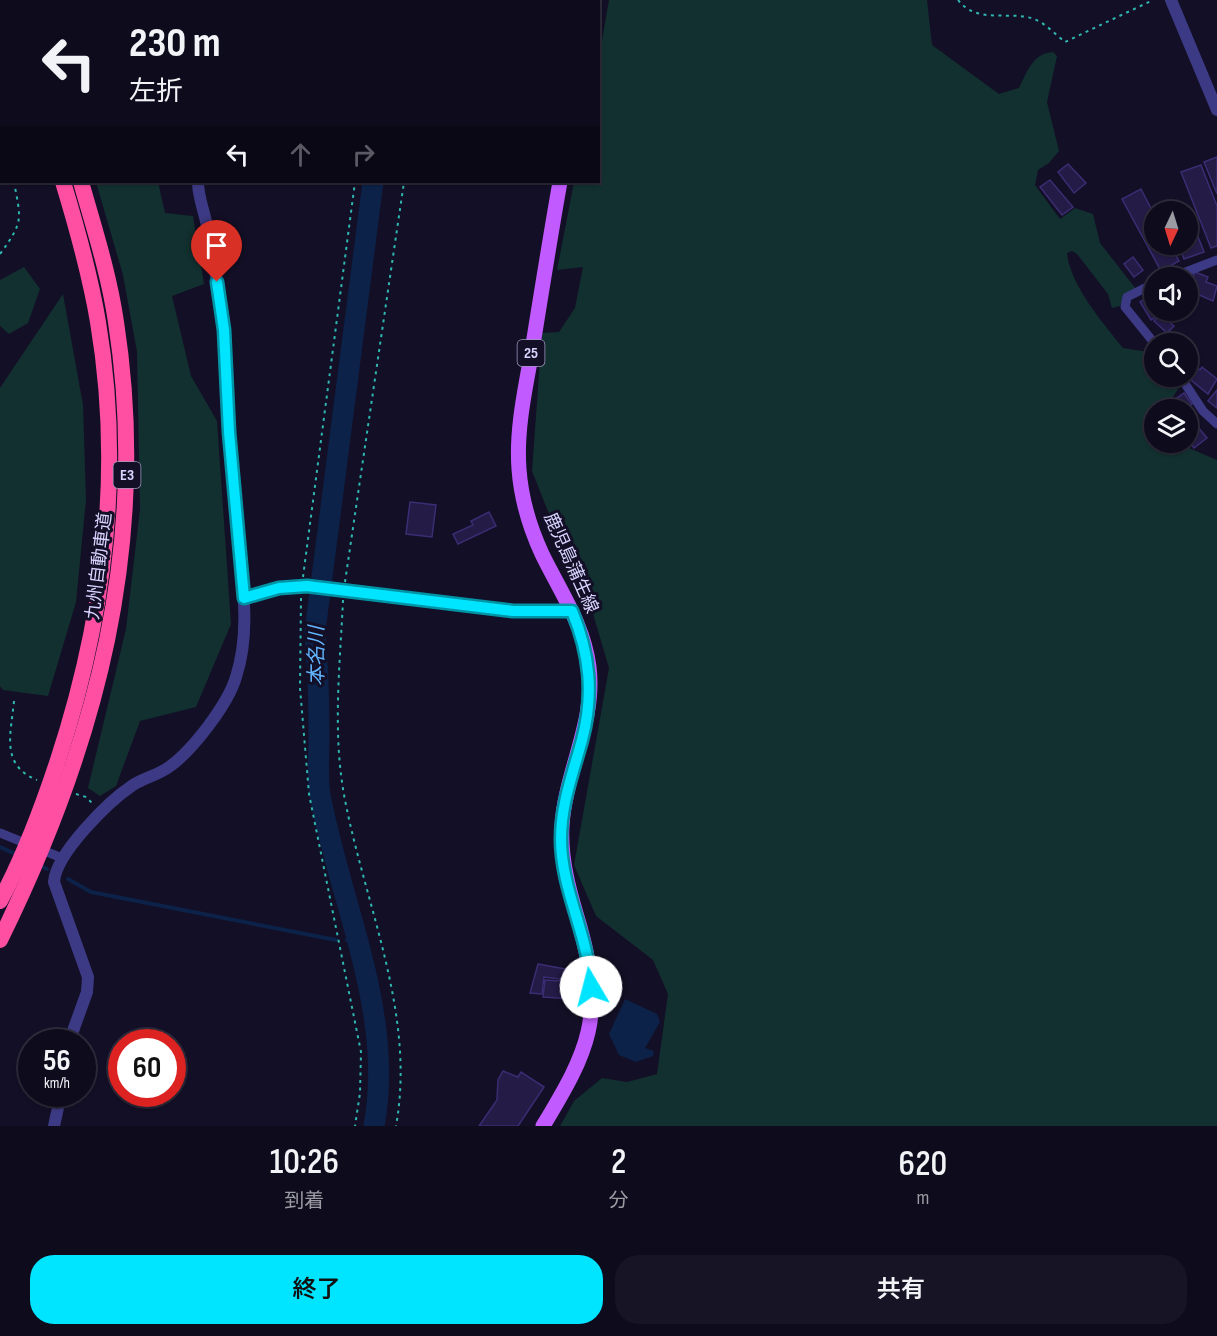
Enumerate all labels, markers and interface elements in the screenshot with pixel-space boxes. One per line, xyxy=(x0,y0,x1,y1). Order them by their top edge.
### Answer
text: 230 m xyxy=(129,18,221,69)
icon: left xyxy=(30,24,108,102)
text: 左折 xyxy=(129,76,183,108)
icon: left xyxy=(221,138,254,171)
icon: ahead xyxy=(284,138,317,171)
icon: right xyxy=(347,138,380,171)
north arrow xyxy=(1144,201,1198,255)
map controls xyxy=(1144,201,1198,453)
pin xyxy=(191,220,242,282)
icon: arrive xyxy=(200,229,233,262)
button: sound xyxy=(1144,267,1198,321)
button: search xyxy=(1144,333,1198,387)
road number: 25 xyxy=(518,340,544,366)
button: layers xyxy=(1144,399,1198,453)
road number: E3 xyxy=(114,462,140,488)
street label: 鹿児島蒲生線 xyxy=(539,509,603,617)
street label: 九州自動車道 xyxy=(82,511,116,621)
water label: 本名川 xyxy=(305,624,329,686)
position arrow xyxy=(559,955,623,1019)
speed limit sign: 60 xyxy=(108,1029,186,1107)
text: 56 xyxy=(43,1043,71,1079)
text: km/h xyxy=(44,1074,70,1093)
text: 10:26 xyxy=(270,1141,339,1184)
text: 2 xyxy=(611,1141,626,1184)
text: 620 xyxy=(898,1143,947,1186)
text: m xyxy=(916,1186,929,1210)
text: 到着 xyxy=(284,1189,324,1213)
text: 分 xyxy=(609,1189,629,1213)
button: 終了 xyxy=(30,1255,603,1324)
button: 共有 xyxy=(615,1255,1187,1324)

